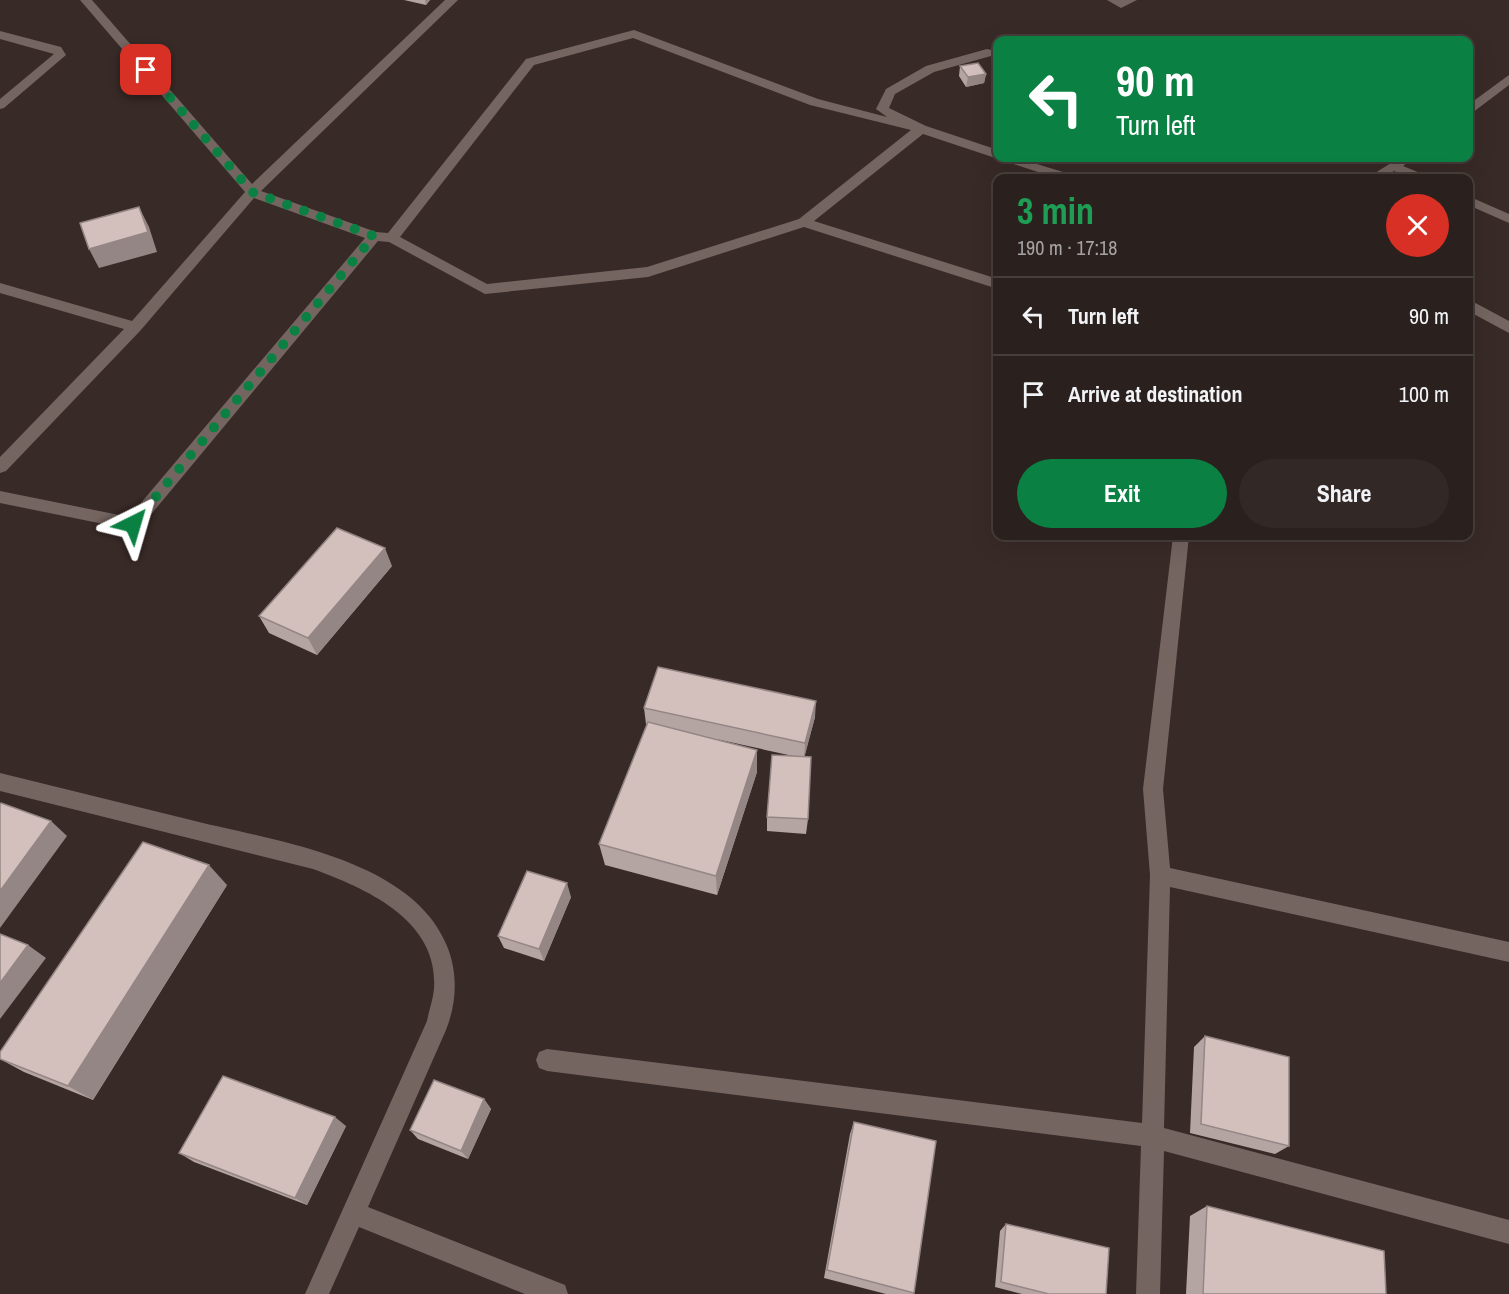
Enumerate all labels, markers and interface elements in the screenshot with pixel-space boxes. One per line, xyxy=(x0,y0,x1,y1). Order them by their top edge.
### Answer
pin xyxy=(120,44,171,95)
icon: arrive xyxy=(129,53,162,86)
text: 90 m xyxy=(1116,53,1195,109)
icon: left xyxy=(1017,60,1095,138)
text: Turn left xyxy=(1116,107,1195,143)
text: 3 min xyxy=(1017,187,1094,235)
button: close xyxy=(1386,194,1449,257)
text: 190 m · 17:18 xyxy=(1017,234,1117,261)
icon: left xyxy=(1017,300,1050,333)
text: Turn left xyxy=(1068,301,1139,331)
text: 90 m xyxy=(1409,301,1449,331)
icon: arrive xyxy=(1017,378,1050,411)
text: Arrive at destination xyxy=(1068,379,1242,409)
text: 100 m xyxy=(1399,379,1449,409)
button: Exit xyxy=(1017,459,1227,528)
button: Share xyxy=(1239,459,1449,528)
position arrow xyxy=(101,492,165,556)

